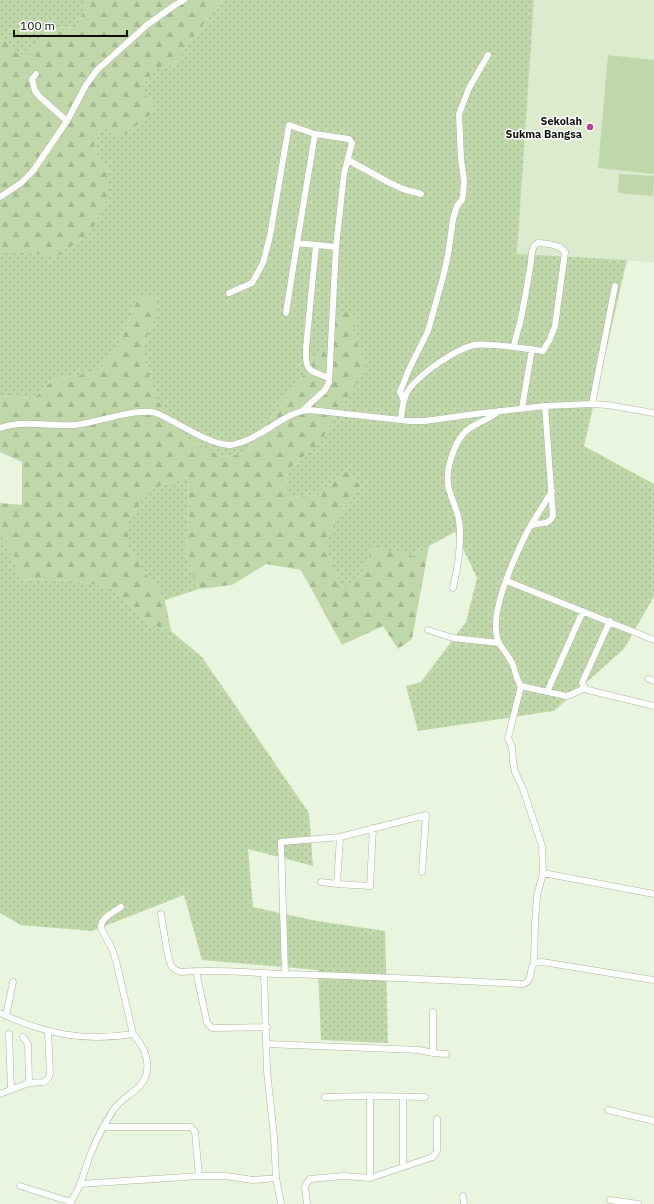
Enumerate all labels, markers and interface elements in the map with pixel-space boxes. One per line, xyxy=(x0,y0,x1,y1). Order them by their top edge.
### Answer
scale bar xyxy=(14,12,127,38)
text: 100 m xyxy=(20,18,55,33)
place label: Sekolah Sukma Bangsa xyxy=(506,114,582,141)
marker: Sekolah Sukma Bangsa xyxy=(585,122,595,132)

